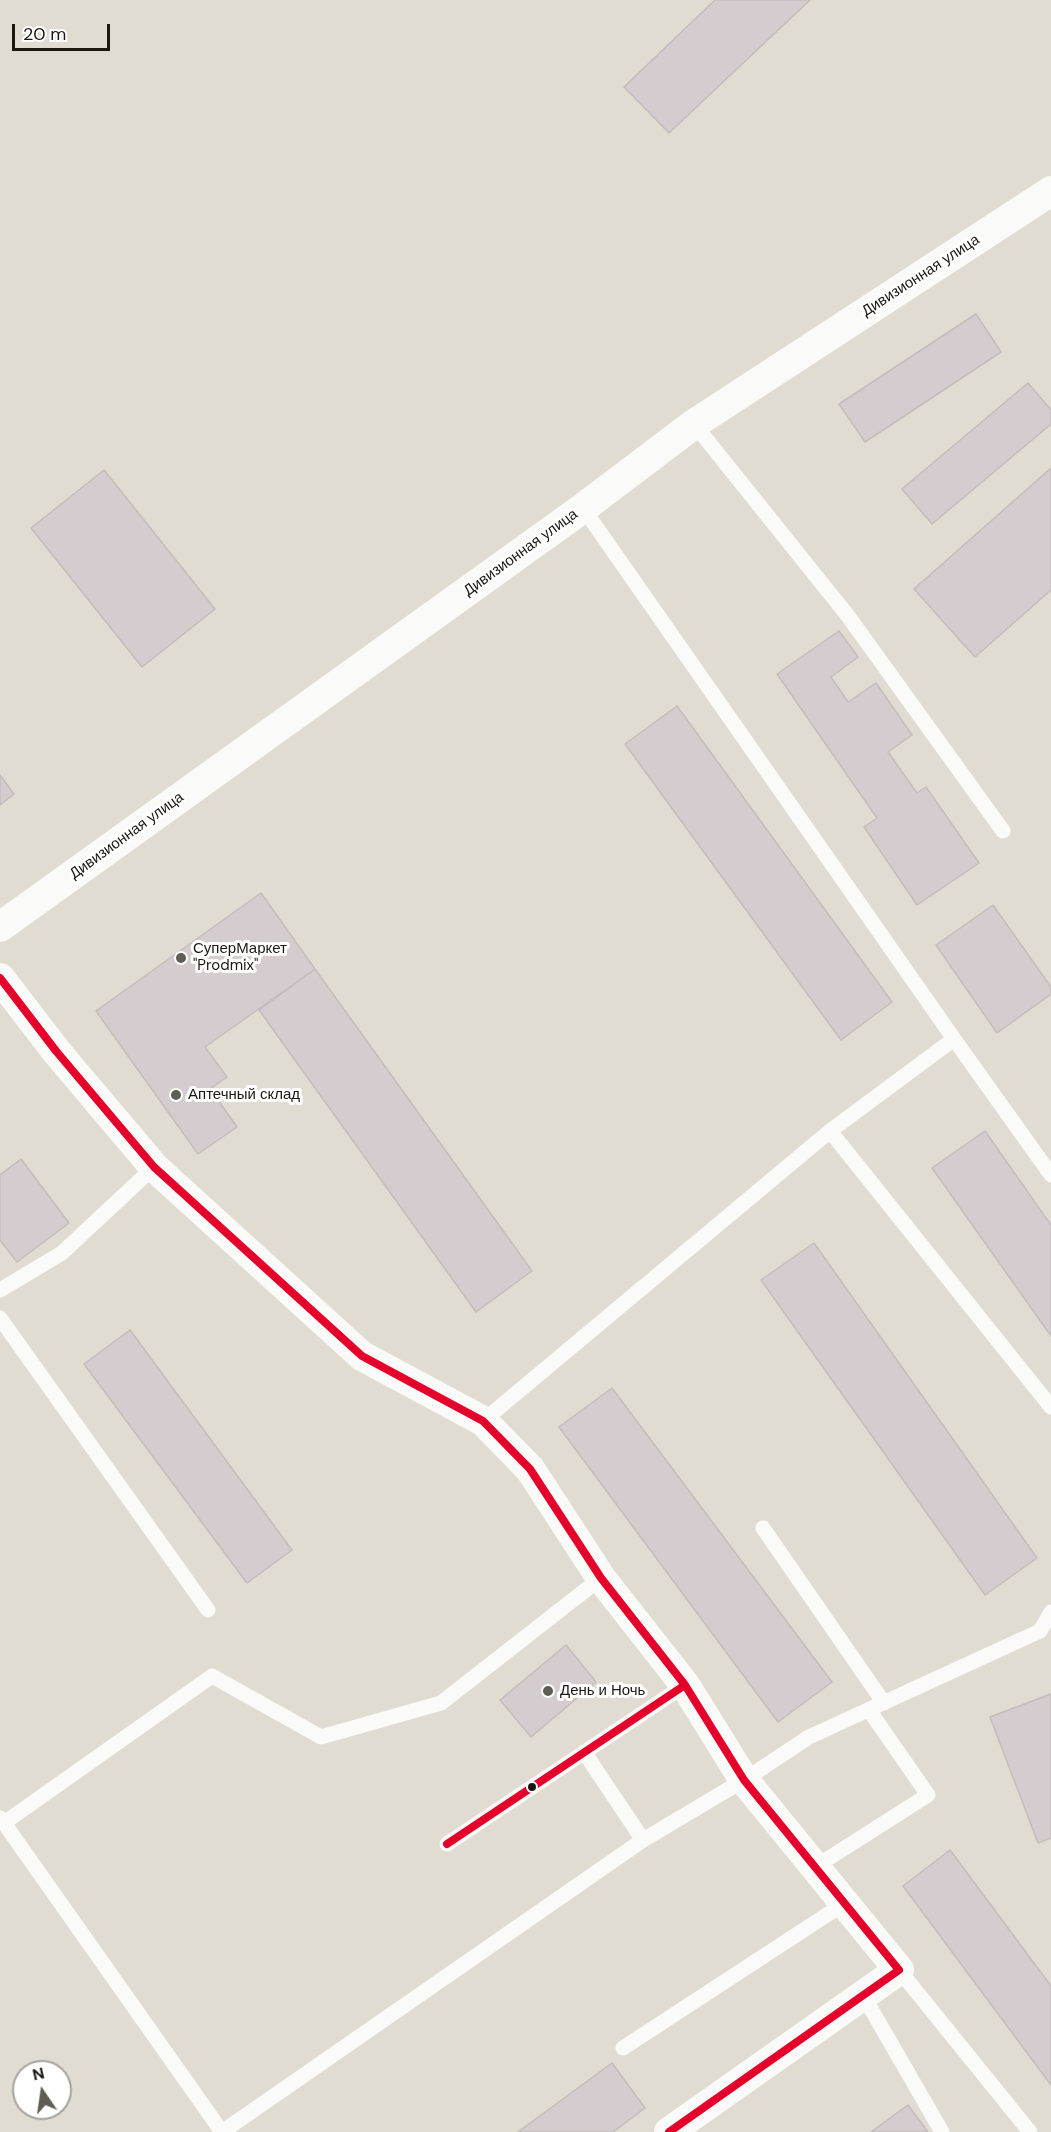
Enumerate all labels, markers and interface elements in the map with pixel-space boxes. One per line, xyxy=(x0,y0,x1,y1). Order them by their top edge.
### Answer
scale bar xyxy=(15,12,112,50)
text: 20 m xyxy=(23,22,66,46)
street label: Дивизионная улица xyxy=(859,231,983,321)
street label: Дивизионная улица xyxy=(460,506,582,600)
street label: Дивизионная улица xyxy=(66,789,188,883)
place label: СуперМаркет "Prodmix" xyxy=(193,940,287,975)
marker: СуперМаркет "Prodmix" xyxy=(174,951,188,965)
place label: Аптечный склад xyxy=(188,1086,300,1104)
marker: Аптечный склад xyxy=(169,1088,183,1102)
place label: День и Ночь xyxy=(560,1682,645,1700)
marker: День и Ночь xyxy=(541,1684,555,1698)
unlabelled marker xyxy=(526,1781,538,1793)
north arrow xyxy=(12,2060,72,2120)
text: N xyxy=(30,2062,46,2085)

